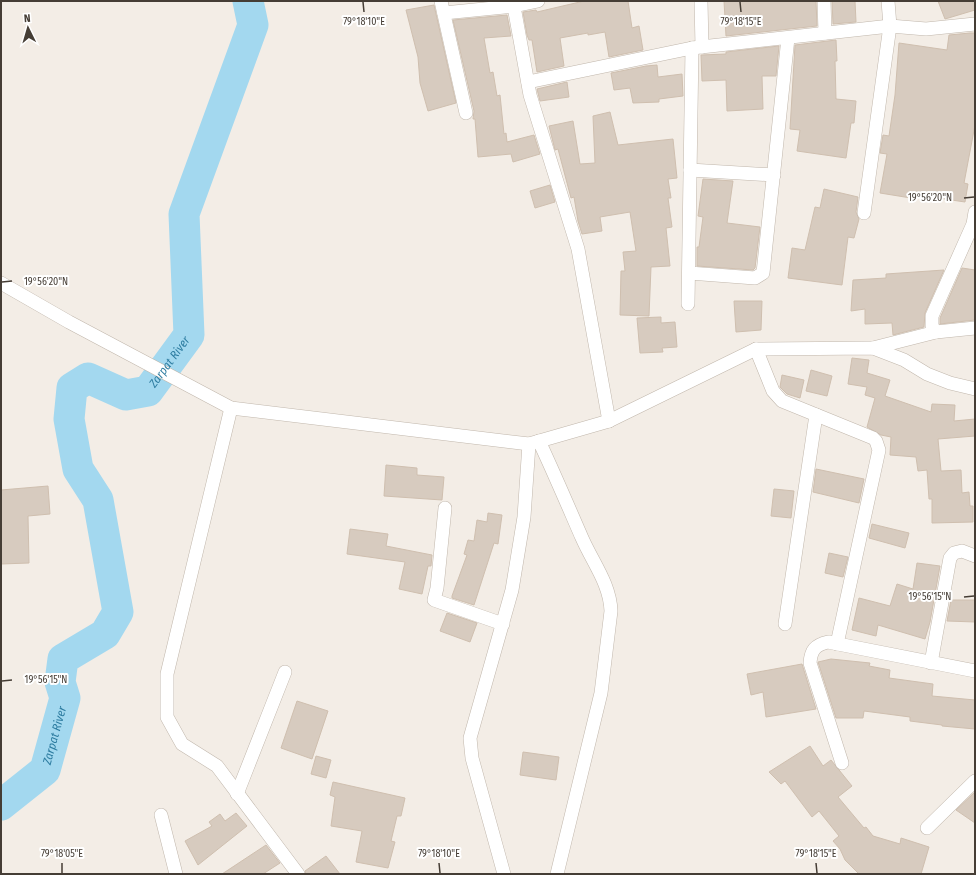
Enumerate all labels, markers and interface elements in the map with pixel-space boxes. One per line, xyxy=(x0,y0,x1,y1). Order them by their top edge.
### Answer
north arrow xyxy=(8,8,48,48)
text: N xyxy=(23,12,31,25)
text: 79°18'10"E xyxy=(343,16,385,28)
text: 79°18'15"E xyxy=(721,16,762,28)
text: 19°56'20"N xyxy=(908,192,952,204)
text: 19°56'20"N xyxy=(24,276,68,288)
water label: Zarpat River xyxy=(146,333,193,391)
text: 19°56'15"N xyxy=(909,591,951,603)
text: 19°56'15"N xyxy=(25,674,67,686)
water label: Zarpat River xyxy=(40,704,70,767)
text: 79°18'05"E xyxy=(41,848,83,860)
text: 79°18'10"E xyxy=(418,848,460,860)
text: 79°18'15"E xyxy=(796,848,837,860)

